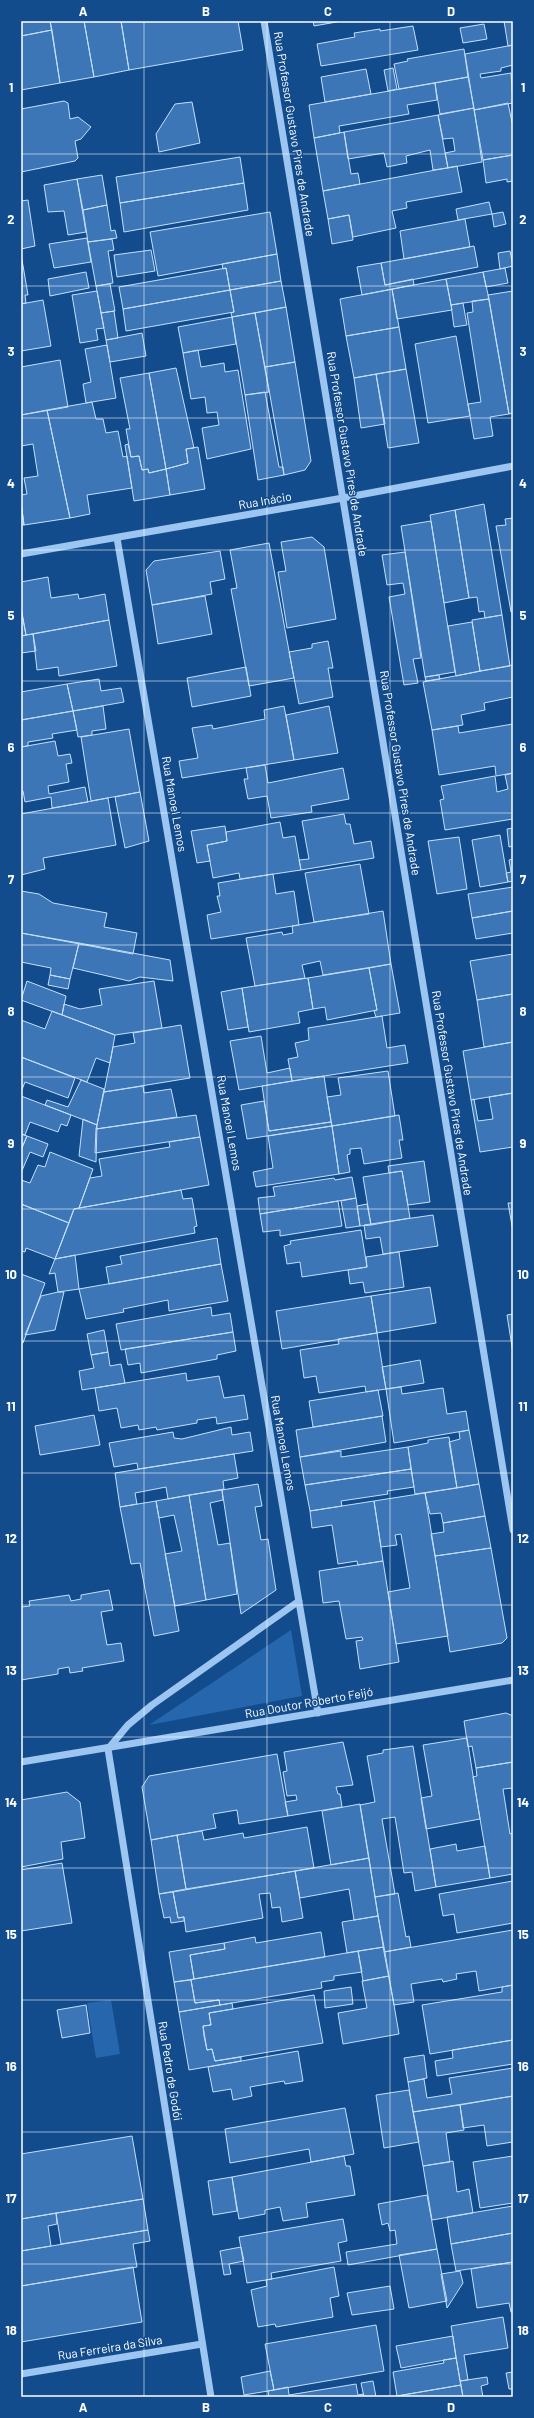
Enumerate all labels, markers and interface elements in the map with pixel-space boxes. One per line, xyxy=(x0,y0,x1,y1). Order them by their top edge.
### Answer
text: A xyxy=(79,3,88,19)
text: B xyxy=(202,3,210,19)
text: C xyxy=(324,3,332,19)
text: D xyxy=(447,3,455,19)
street label: Rua Professor Gustavo Pires de Andrade xyxy=(272,30,318,237)
text: 1 xyxy=(9,79,13,95)
text: 1 xyxy=(521,79,525,95)
text: 2 xyxy=(7,211,15,227)
text: 2 xyxy=(519,211,527,227)
text: 3 xyxy=(7,343,15,359)
text: 3 xyxy=(519,343,527,359)
street label: Rua Professor Gustavo Pires de Andrade xyxy=(325,350,371,557)
text: 4 xyxy=(7,475,15,491)
text: 4 xyxy=(519,475,527,491)
street label: Rua Inácio xyxy=(237,488,293,512)
text: 5 xyxy=(7,607,15,623)
text: 5 xyxy=(519,607,527,623)
street label: Rua Professor Gustavo Pires de Andrade xyxy=(378,669,424,876)
text: 6 xyxy=(8,739,15,755)
text: 6 xyxy=(520,739,527,755)
street label: Rua Manoel Lemos xyxy=(160,755,190,853)
text: 7 xyxy=(8,871,15,887)
text: 7 xyxy=(520,871,527,887)
street label: Rua Professor Gustavo Pires de Andrade xyxy=(430,989,476,1196)
text: 8 xyxy=(7,1003,15,1019)
text: 8 xyxy=(519,1003,527,1019)
street label: Rua Manoel Lemos xyxy=(215,1074,245,1172)
text: 9 xyxy=(8,1135,15,1151)
text: 9 xyxy=(520,1135,527,1151)
text: 10 xyxy=(5,1266,17,1282)
text: 10 xyxy=(517,1266,529,1282)
street label: Rua Manoel Lemos xyxy=(269,1394,299,1492)
text: 11 xyxy=(6,1398,16,1414)
text: 11 xyxy=(518,1398,528,1414)
text: 12 xyxy=(5,1530,17,1546)
text: 12 xyxy=(517,1530,529,1546)
text: 13 xyxy=(5,1662,17,1678)
text: 13 xyxy=(517,1662,529,1678)
street label: Rua Doutor Roberto Feijó xyxy=(244,1684,374,1720)
text: 14 xyxy=(5,1794,17,1810)
text: 14 xyxy=(517,1794,529,1810)
text: 15 xyxy=(5,1926,17,1942)
text: 15 xyxy=(517,1926,529,1942)
street label: Rua Pedro de Godói xyxy=(156,2020,186,2122)
text: 16 xyxy=(5,2058,17,2074)
text: 16 xyxy=(517,2058,529,2074)
text: 17 xyxy=(5,2190,17,2206)
text: 17 xyxy=(517,2190,529,2206)
text: 18 xyxy=(5,2322,17,2338)
text: 18 xyxy=(517,2322,529,2338)
street label: Rua Ferreira da Silva xyxy=(57,2332,163,2362)
text: A xyxy=(79,2399,88,2415)
text: B xyxy=(202,2399,210,2415)
text: C xyxy=(324,2399,332,2415)
text: D xyxy=(447,2399,455,2415)

